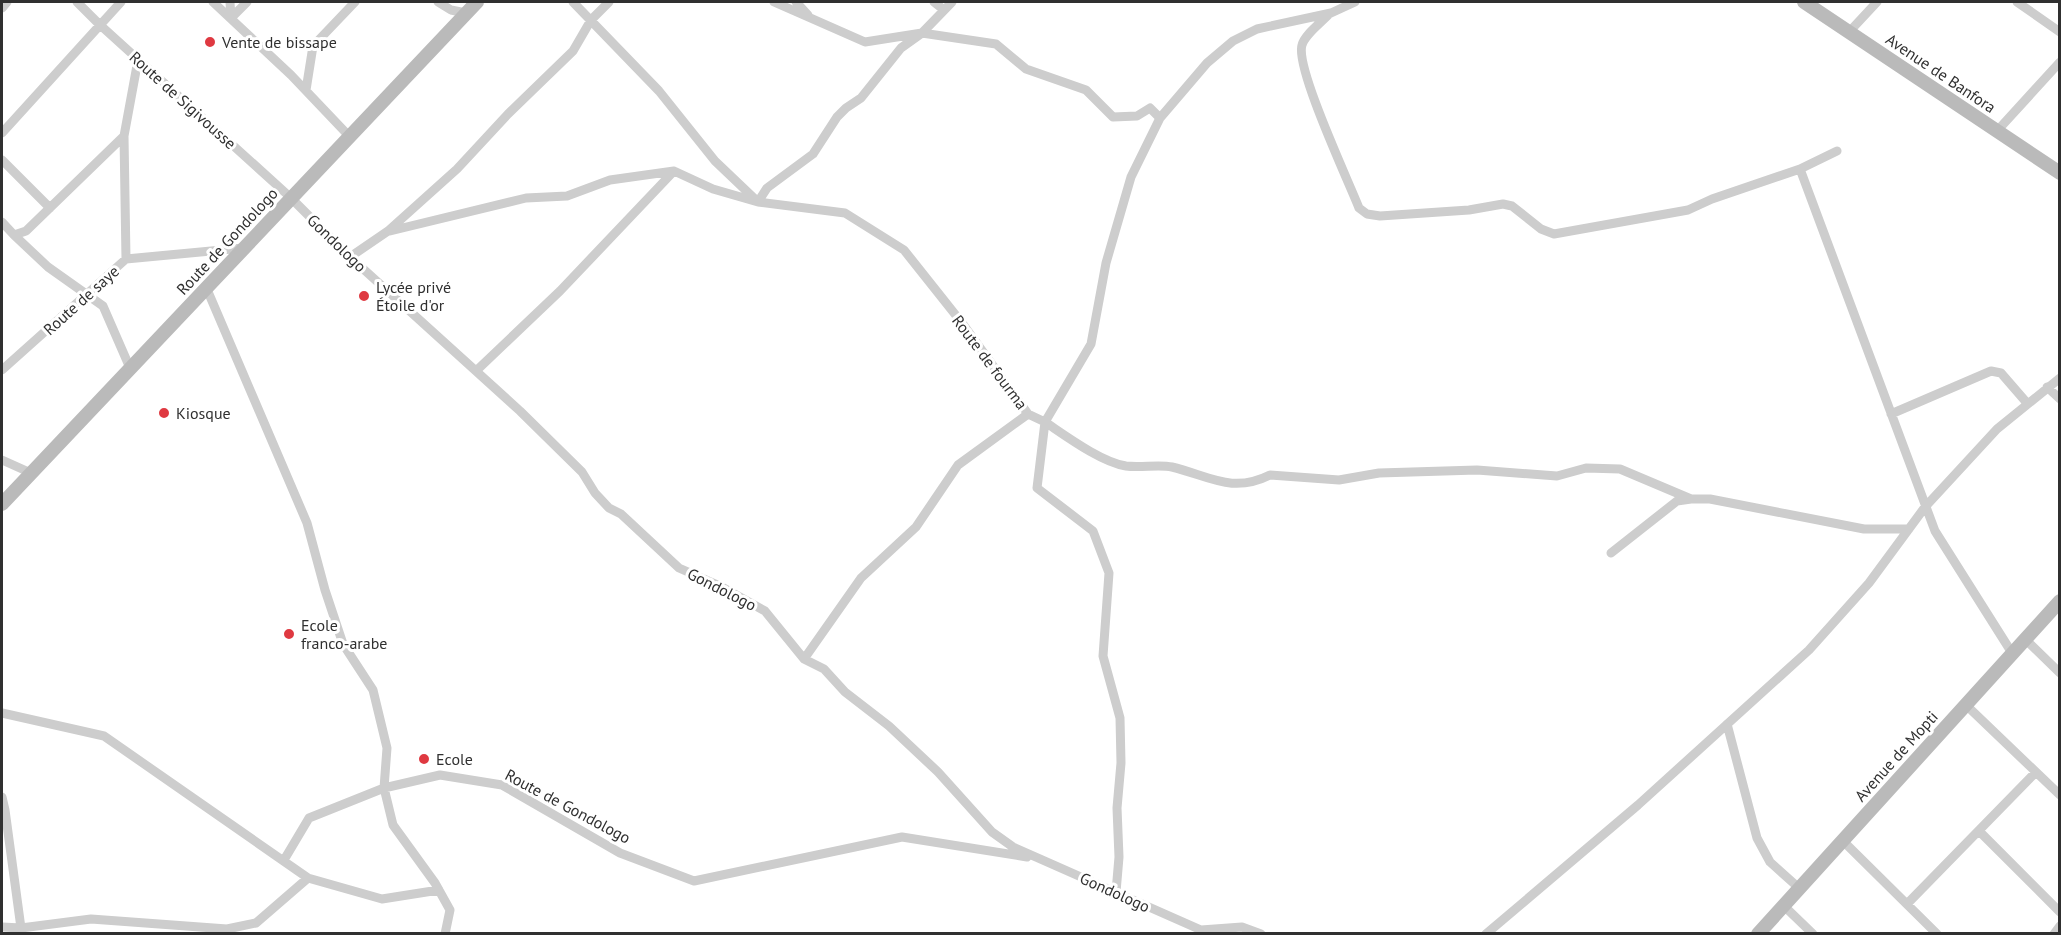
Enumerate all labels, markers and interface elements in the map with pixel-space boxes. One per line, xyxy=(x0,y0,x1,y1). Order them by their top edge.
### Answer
street label: Avenue de Banfora xyxy=(1882,29,2000,117)
place label: Vente de bissape xyxy=(221,32,337,52)
marker: Vente de bissape xyxy=(203,35,217,49)
street label: Route de Sigivousse xyxy=(126,47,240,153)
street label: Route de Gondologo xyxy=(172,183,282,299)
street label: Gondologo xyxy=(303,210,371,276)
street label: Route de saye xyxy=(39,261,123,339)
place label: Lycée privé Étoile d'or xyxy=(376,277,451,315)
marker: Lycée privé Étoile d'or xyxy=(357,289,371,303)
street label: Route de fourma xyxy=(948,311,1032,413)
place label: Kiosque xyxy=(176,403,231,423)
marker: Kiosque xyxy=(157,406,171,420)
street label: Gondologo xyxy=(684,563,760,615)
place label: Ecole franco-arabe xyxy=(301,615,388,653)
marker: Ecole franco-arabe xyxy=(282,627,296,641)
street label: Avenue de Mopti xyxy=(1850,707,1942,805)
place label: Ecole xyxy=(436,749,473,769)
marker: Ecole xyxy=(417,752,431,766)
street label: Route de Gondologo xyxy=(502,764,634,848)
street label: Gondologo xyxy=(1077,868,1153,916)

